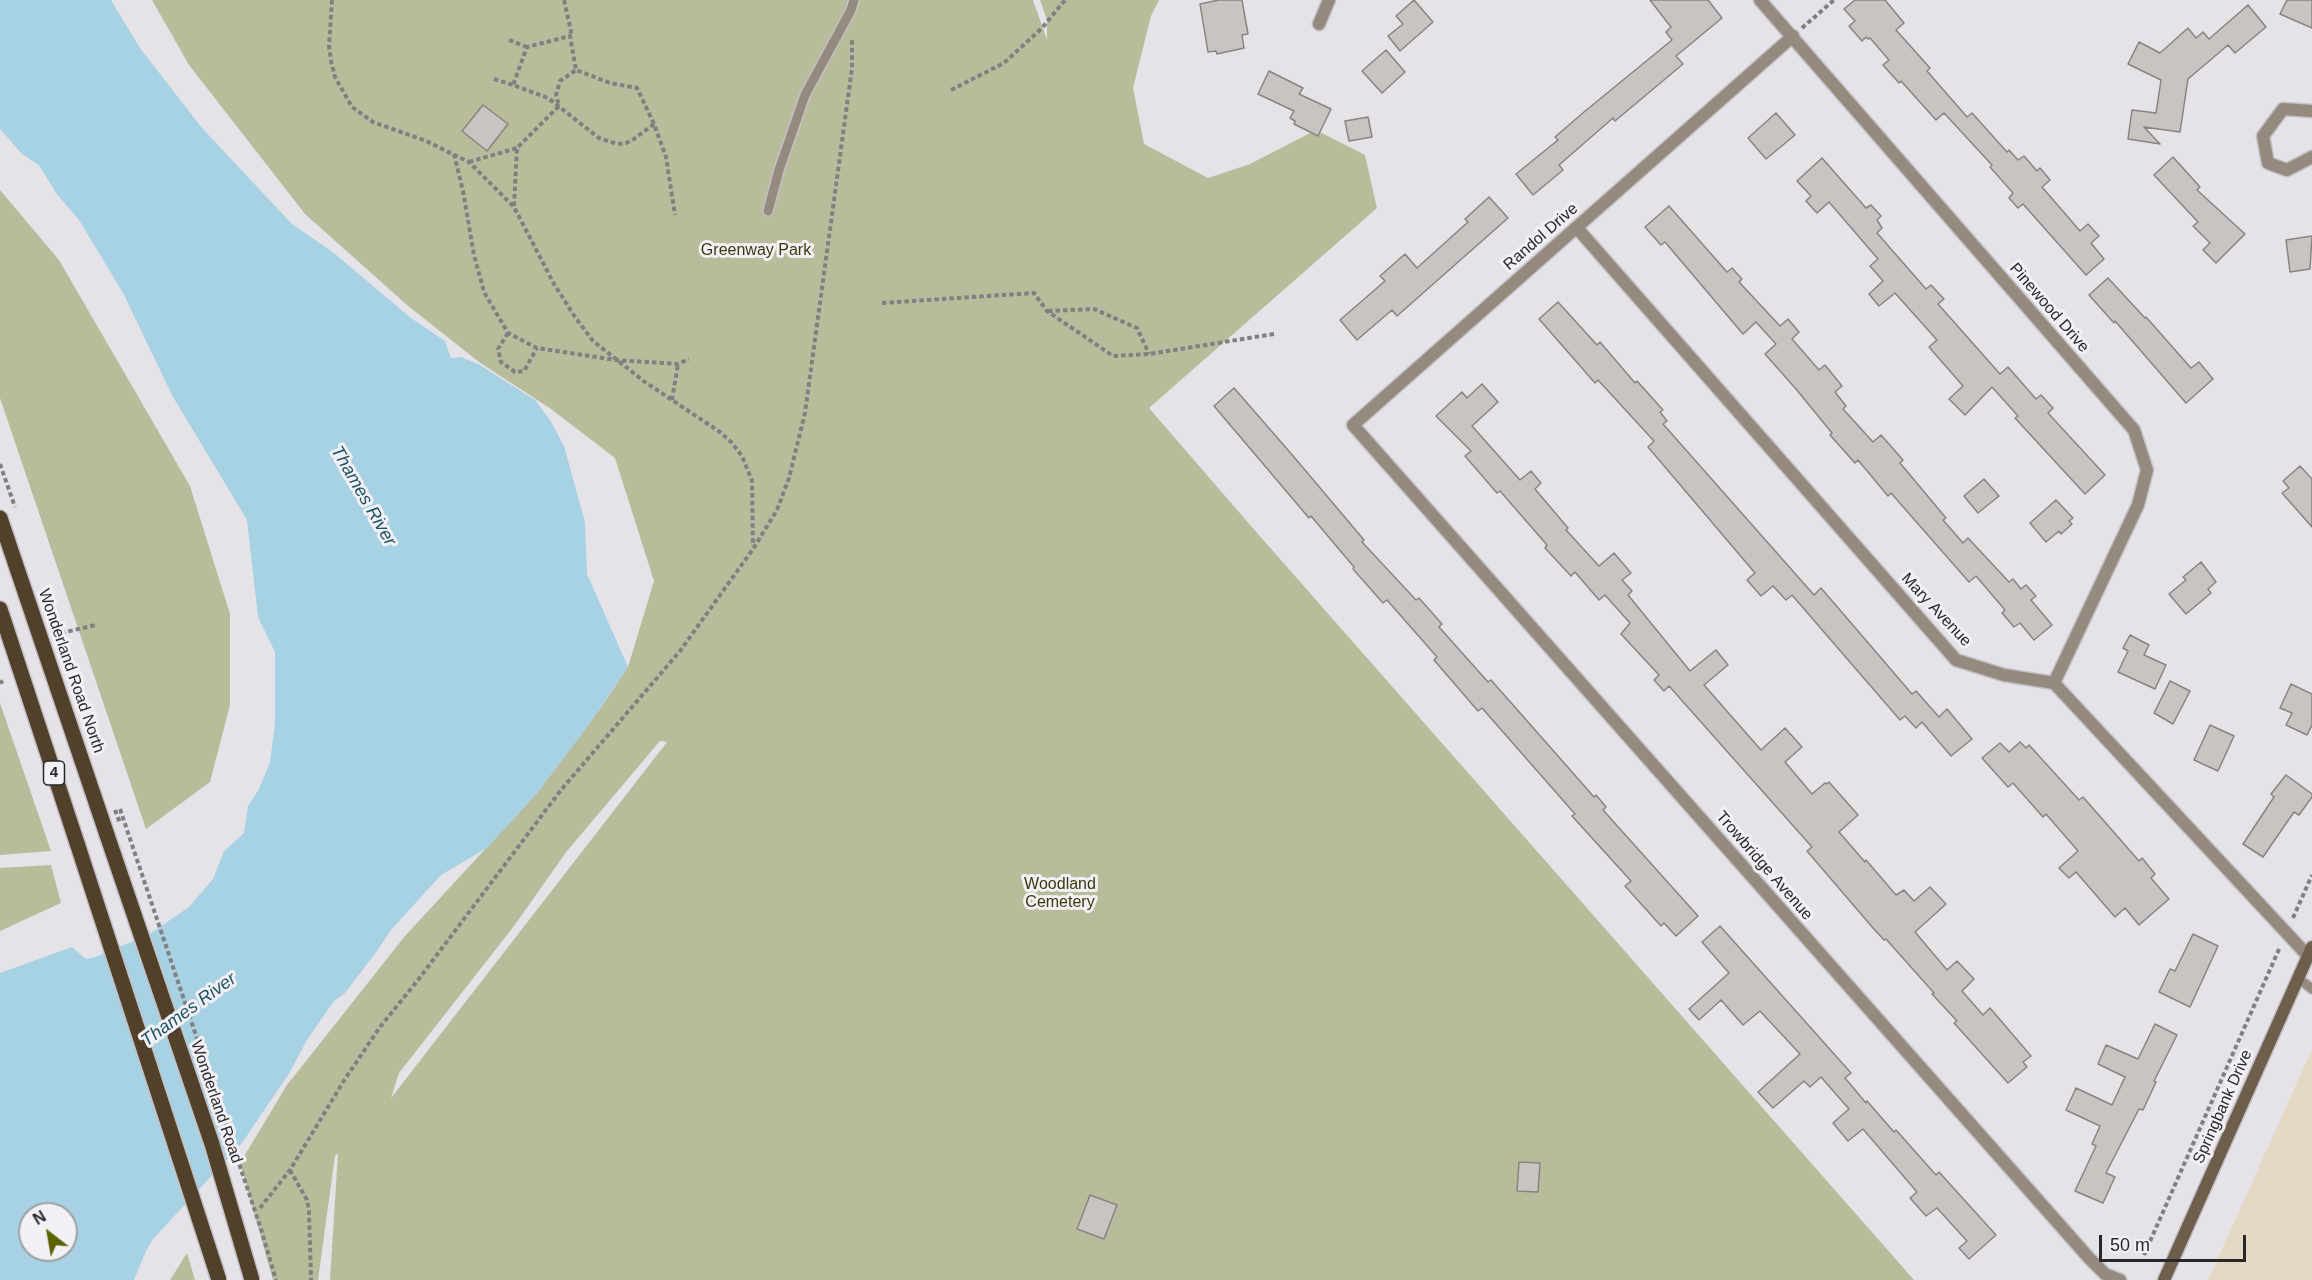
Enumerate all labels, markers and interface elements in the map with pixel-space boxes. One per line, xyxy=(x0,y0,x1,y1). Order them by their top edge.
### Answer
street label: Randol Drive xyxy=(1500,199,1582,275)
park label: Greenway Park xyxy=(701,241,811,261)
street label: Pinewood Drive xyxy=(2005,259,2093,357)
water label: Thames River xyxy=(326,442,400,550)
street label: Mary Avenue xyxy=(1897,569,1975,651)
street label: Wonderland Road North xyxy=(34,586,108,756)
road number: 4 xyxy=(44,761,64,785)
street label: Trowbridge Avenue xyxy=(1712,808,1816,924)
park label: Woodland Cemetery xyxy=(1024,875,1096,913)
water label: Thames River xyxy=(137,968,241,1052)
street label: Wonderland Road xyxy=(186,1038,246,1166)
street label: Springbank Drive xyxy=(2189,1047,2257,1167)
north arrow xyxy=(18,1202,78,1262)
text: N xyxy=(30,1208,49,1228)
scale bar xyxy=(2102,1223,2249,1261)
text: 50 m xyxy=(2110,1235,2150,1255)

